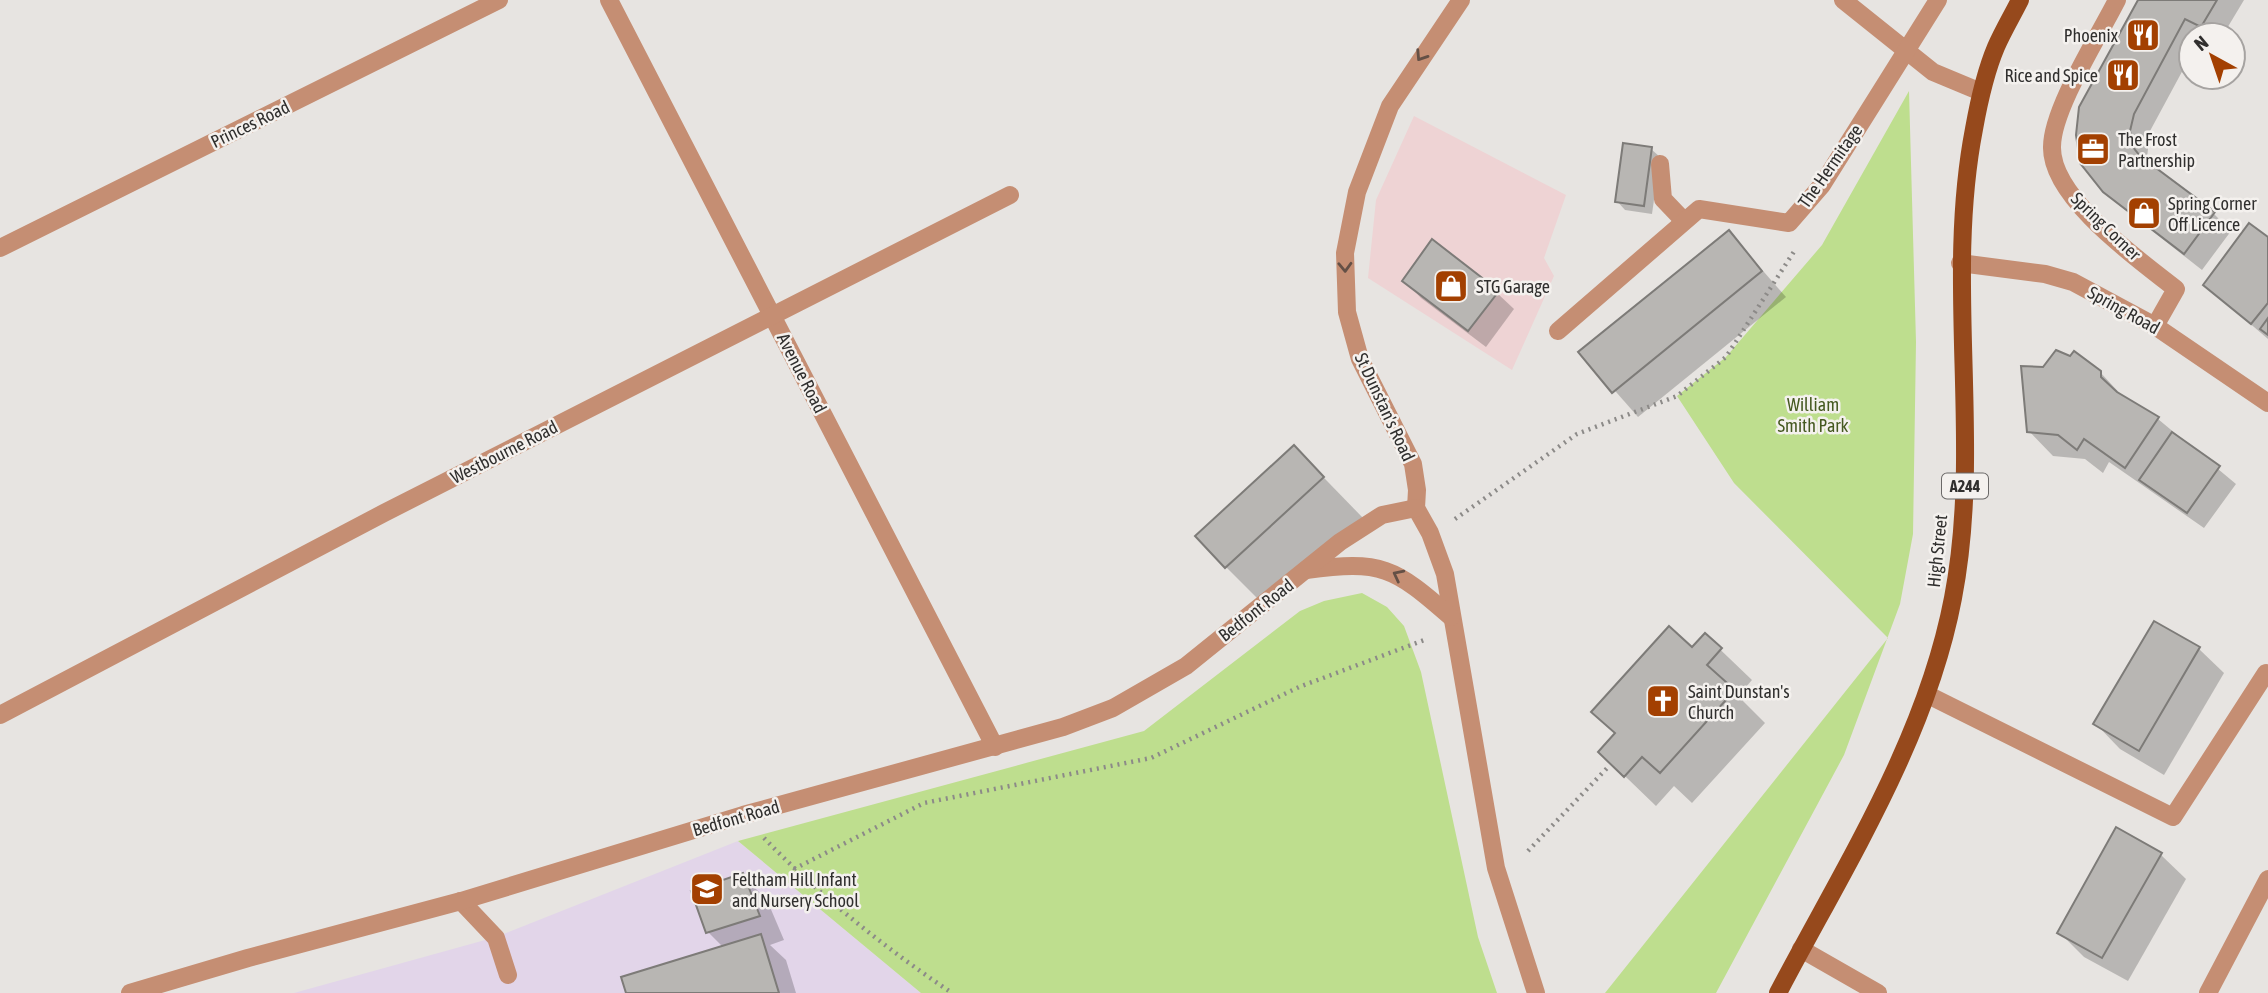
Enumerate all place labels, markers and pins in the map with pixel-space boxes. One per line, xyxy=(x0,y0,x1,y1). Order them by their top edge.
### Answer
restaurant icon: Phoenix xyxy=(2124,16,2162,54)
place label: Phoenix xyxy=(2064,25,2118,46)
restaurant icon: Rice and Spice xyxy=(2104,56,2142,94)
place label: Rice and Spice xyxy=(2004,65,2098,86)
place label: The Frost Partnership xyxy=(2118,129,2195,171)
office icon: The Frost Partnership xyxy=(2074,130,2112,168)
place label: Spring Corner Off Licence xyxy=(2168,193,2257,235)
shop icon: Spring Corner Off Licence xyxy=(2125,194,2163,232)
shop icon: STG Garage xyxy=(1432,267,1470,305)
place label: STG Garage xyxy=(1476,276,1550,297)
place label: Saint Dunstan's Church xyxy=(1688,681,1790,723)
church icon: Saint Dunstan's Church xyxy=(1644,682,1682,720)
place label: Feltham Hill Infant and Nursery School xyxy=(732,869,859,911)
school or university icon: Feltham Hill Infant and Nursery School xyxy=(688,870,726,908)

